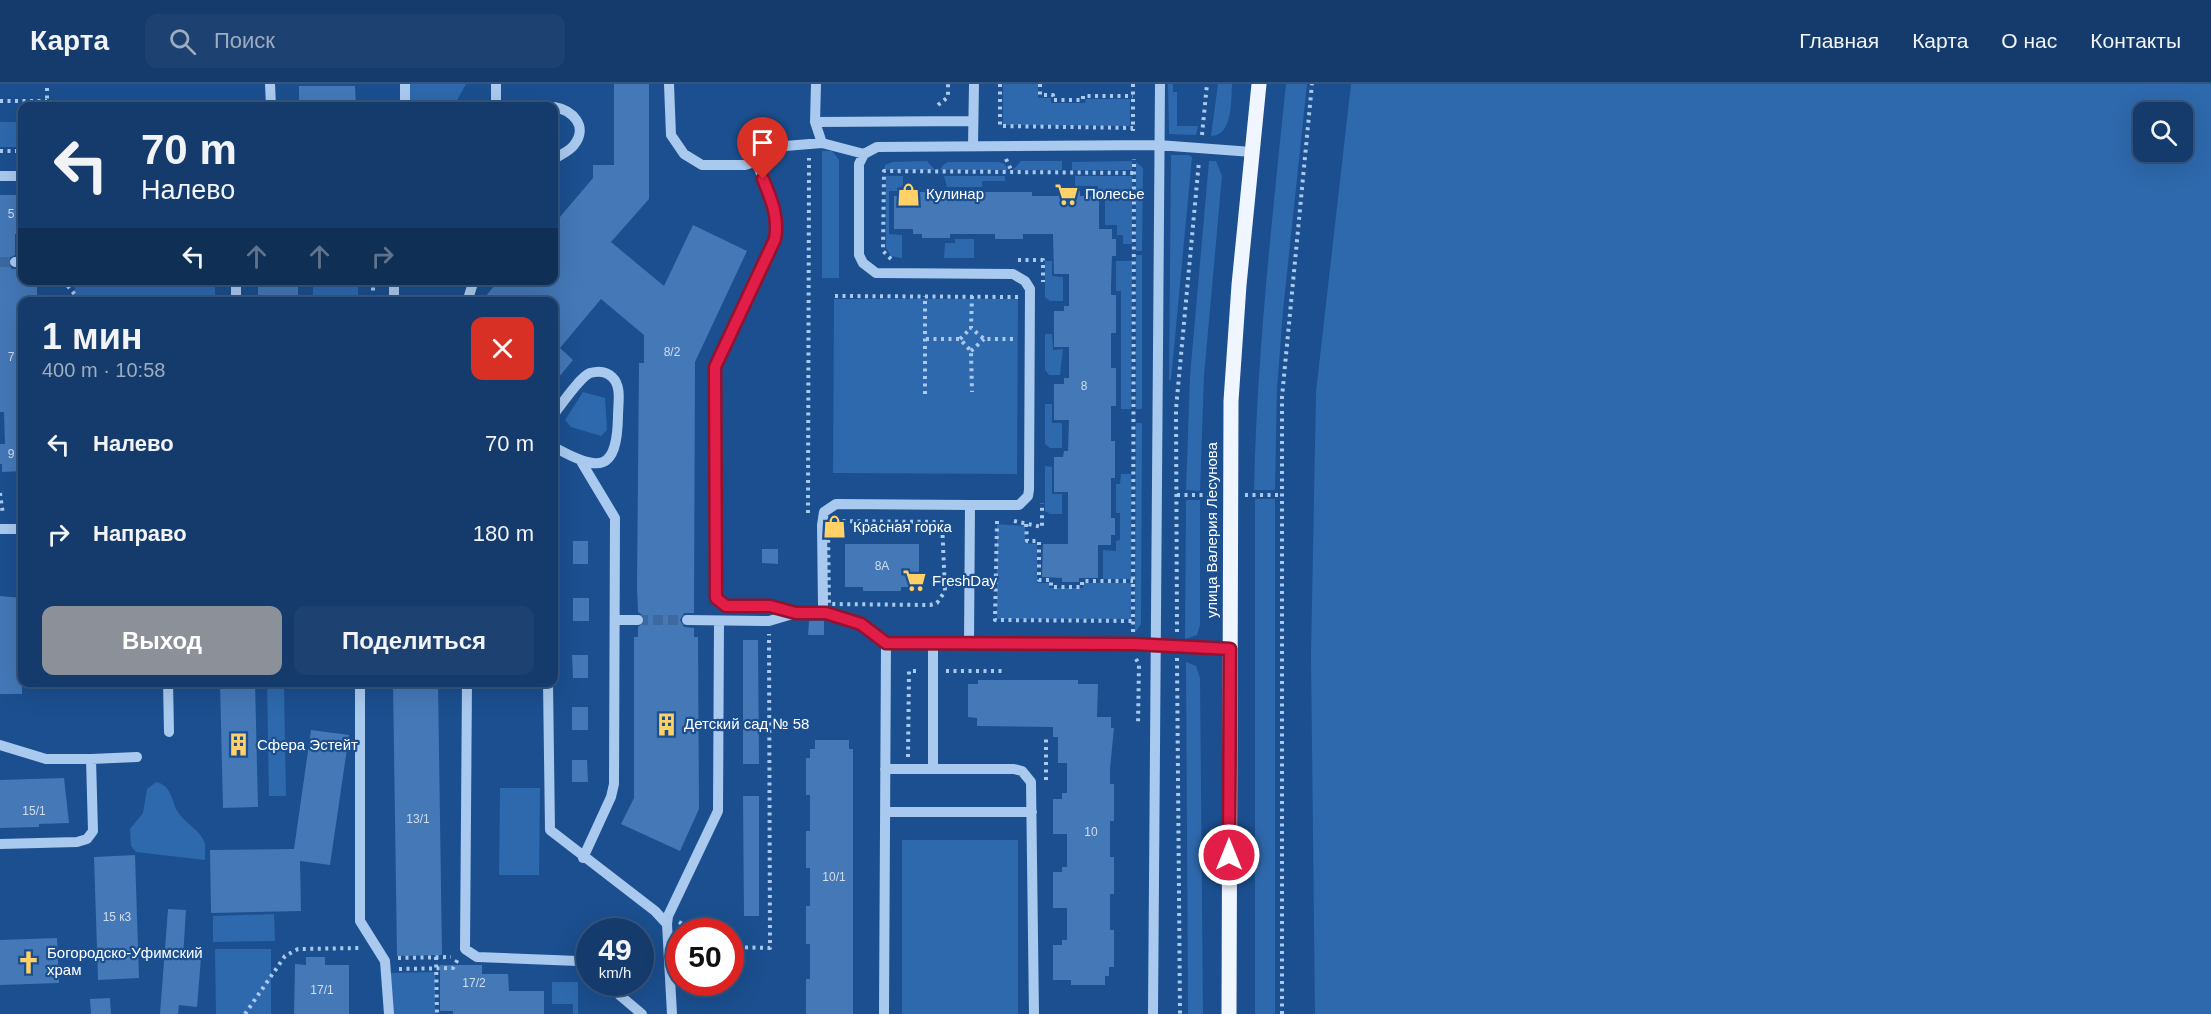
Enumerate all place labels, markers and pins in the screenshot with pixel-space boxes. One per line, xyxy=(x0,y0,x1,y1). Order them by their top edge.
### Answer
pin xyxy=(737,117,788,179)
shop icon: Кулинар xyxy=(895,181,921,207)
supermarket icon: Полесье xyxy=(1054,181,1080,207)
place label: Кулинар xyxy=(926,185,984,202)
place label: Полесье xyxy=(1085,185,1145,202)
shop icon: Красная горка xyxy=(822,514,848,540)
place label: Красная горка xyxy=(853,518,953,535)
supermarket icon: FreshDay xyxy=(901,568,927,594)
place label: FreshDay xyxy=(932,572,998,589)
building icon: Детский сад № 58 xyxy=(653,711,679,737)
place label: Детский сад № 58 xyxy=(684,715,809,732)
building icon: Сфера Эстейт xyxy=(226,732,252,758)
place label: Сфера Эстейт xyxy=(257,736,358,753)
place label: Богородско-Уфимский храм xyxy=(47,944,203,978)
church icon: Богородско-Уфимский храм xyxy=(16,949,42,975)

